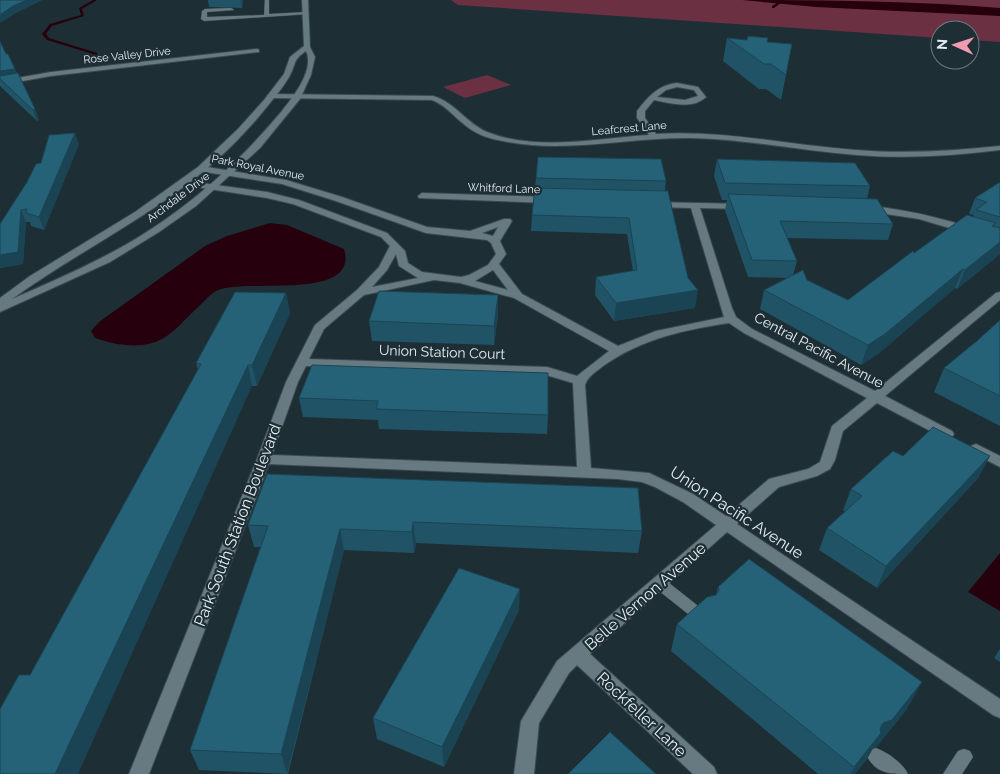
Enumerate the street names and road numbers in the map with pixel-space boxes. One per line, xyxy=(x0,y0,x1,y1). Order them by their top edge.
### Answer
street label: Rose Valley Drive xyxy=(83,44,172,67)
street label: Leafcrest Lane xyxy=(591,119,668,138)
street label: Park Royal Avenue xyxy=(210,152,306,183)
street label: Archdale Drive xyxy=(144,169,213,225)
street label: Whitford Lane xyxy=(467,181,541,196)
street label: Central Pacific Avenue xyxy=(752,309,886,391)
street label: Union Station Court xyxy=(379,342,506,362)
street label: Park South Station Boulevard xyxy=(190,421,285,629)
street label: Union Pacific Avenue xyxy=(666,462,807,563)
street label: Belle Vernon Avenue xyxy=(581,539,710,654)
street label: Rockfeller Lane xyxy=(593,668,690,761)

